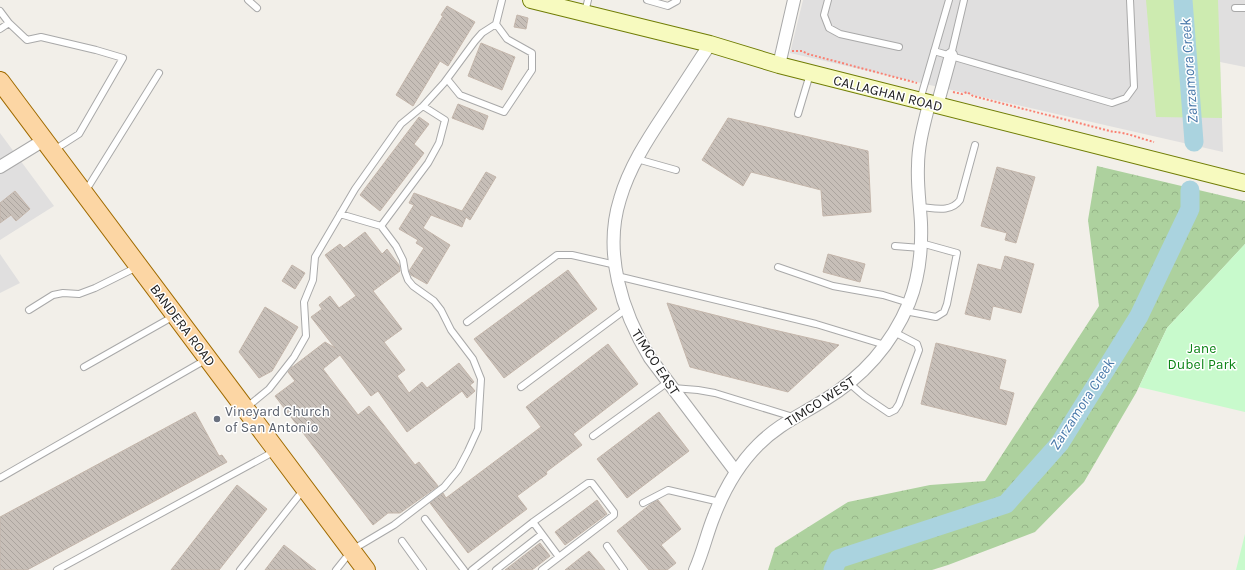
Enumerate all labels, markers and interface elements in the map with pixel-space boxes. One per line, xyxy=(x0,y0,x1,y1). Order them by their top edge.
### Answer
water label: Zarzamora Creek xyxy=(1176,17,1202,124)
street label: CALLAGHAN ROAD xyxy=(831,72,944,115)
street label: BANDERA ROAD xyxy=(146,281,219,370)
street label: TIMCO EAST xyxy=(628,326,683,398)
park label: Jane Dubel Park xyxy=(1168,340,1237,373)
water label: Zarzamora Creek xyxy=(1046,355,1118,453)
street label: TIMCO WEST xyxy=(782,373,858,430)
place label: Vineyard Church of San Antonio xyxy=(225,403,330,436)
marker: Vineyard Church of San Antonio xyxy=(212,414,222,424)

